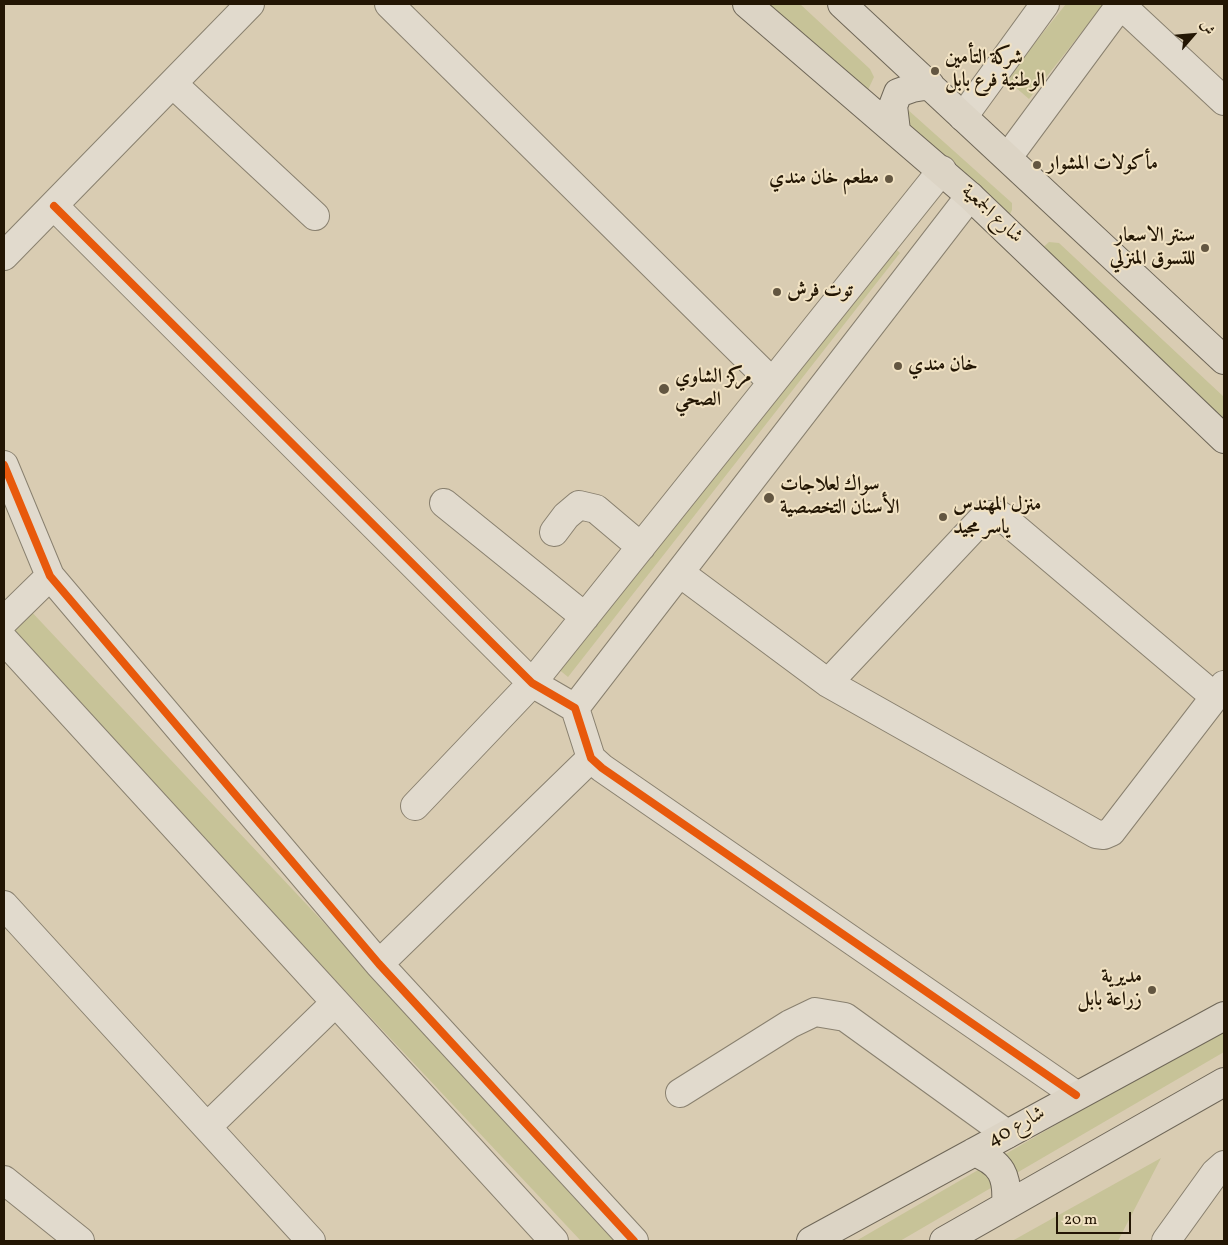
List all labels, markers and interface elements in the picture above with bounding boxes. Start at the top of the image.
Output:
north arrow [1168,10,1218,60]
text: ش [1195,17,1218,38]
place label: شركة التأمين الوطنية فرع بابل [945,47,1045,94]
marker: شركة التأمين الوطنية فرع بابل [929,65,941,77]
place label: مأكولات المشوار [1047,153,1158,177]
marker: مأكولات المشوار [1031,159,1043,171]
place label: مطعم خان مندي [769,167,879,191]
marker: مطعم خان مندي [883,173,895,185]
street label: شارع الجمعية [955,180,1027,250]
place label: سنتر الاسعار للتسوق المنزلي [1110,225,1195,272]
marker: سنتر الاسعار للتسوق المنزلي [1199,242,1211,254]
place label: توت فرش [787,280,853,304]
marker: توت فرش [771,286,783,298]
place label: خان مندي [908,354,977,378]
marker: خان مندي [892,360,904,372]
place label: مركز الشاوي الصحي [675,366,751,413]
marker: مركز الشاوي الصحي [657,382,671,396]
place label: سواك لعلاجات الأسنان التخصصية [780,474,900,521]
marker: سواك لعلاجات الأسنان التخصصية [762,491,776,505]
place label: منزل المهندس ياسر مجيد [953,494,1041,541]
marker: منزل المهندس ياسر مجيد [937,511,949,523]
place label: مديرية زراعة بابل [1077,966,1142,1013]
marker: مديرية زراعة بابل [1146,984,1158,996]
street label: شارع 40 [984,1102,1050,1154]
scale bar [1058,1202,1133,1234]
text: 20 m [1064,1210,1097,1231]

